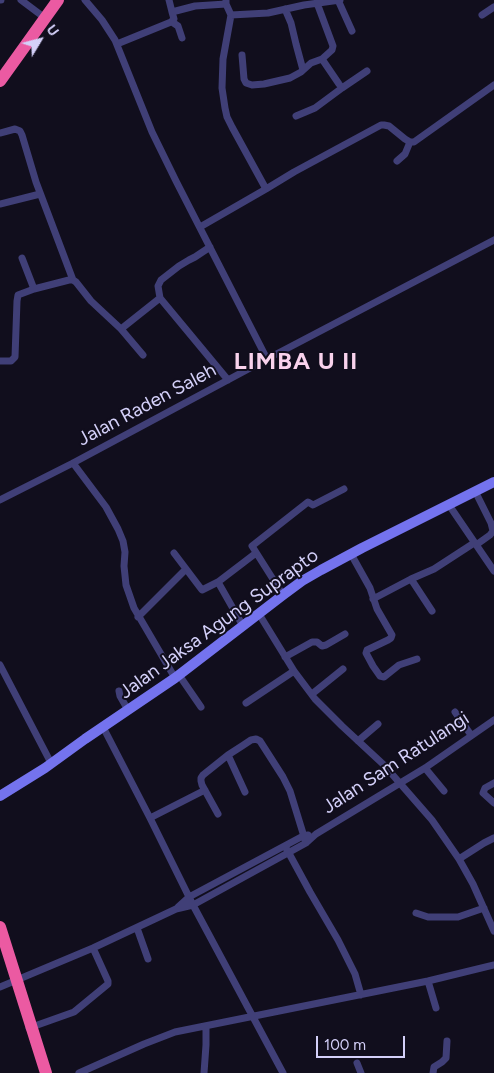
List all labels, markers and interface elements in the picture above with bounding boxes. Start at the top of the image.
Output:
north arrow [15,15,65,65]
text: U [43,22,62,40]
district label: LIMBA U II [233,348,359,376]
street label: Jalan Raden Saleh [74,359,220,451]
street label: Jalan Jaksa Agung Suprapto [115,544,323,704]
street label: Jalan Sam Ratulangi [318,707,474,819]
scale bar [319,1026,408,1058]
text: 100 m [324,1036,366,1054]

